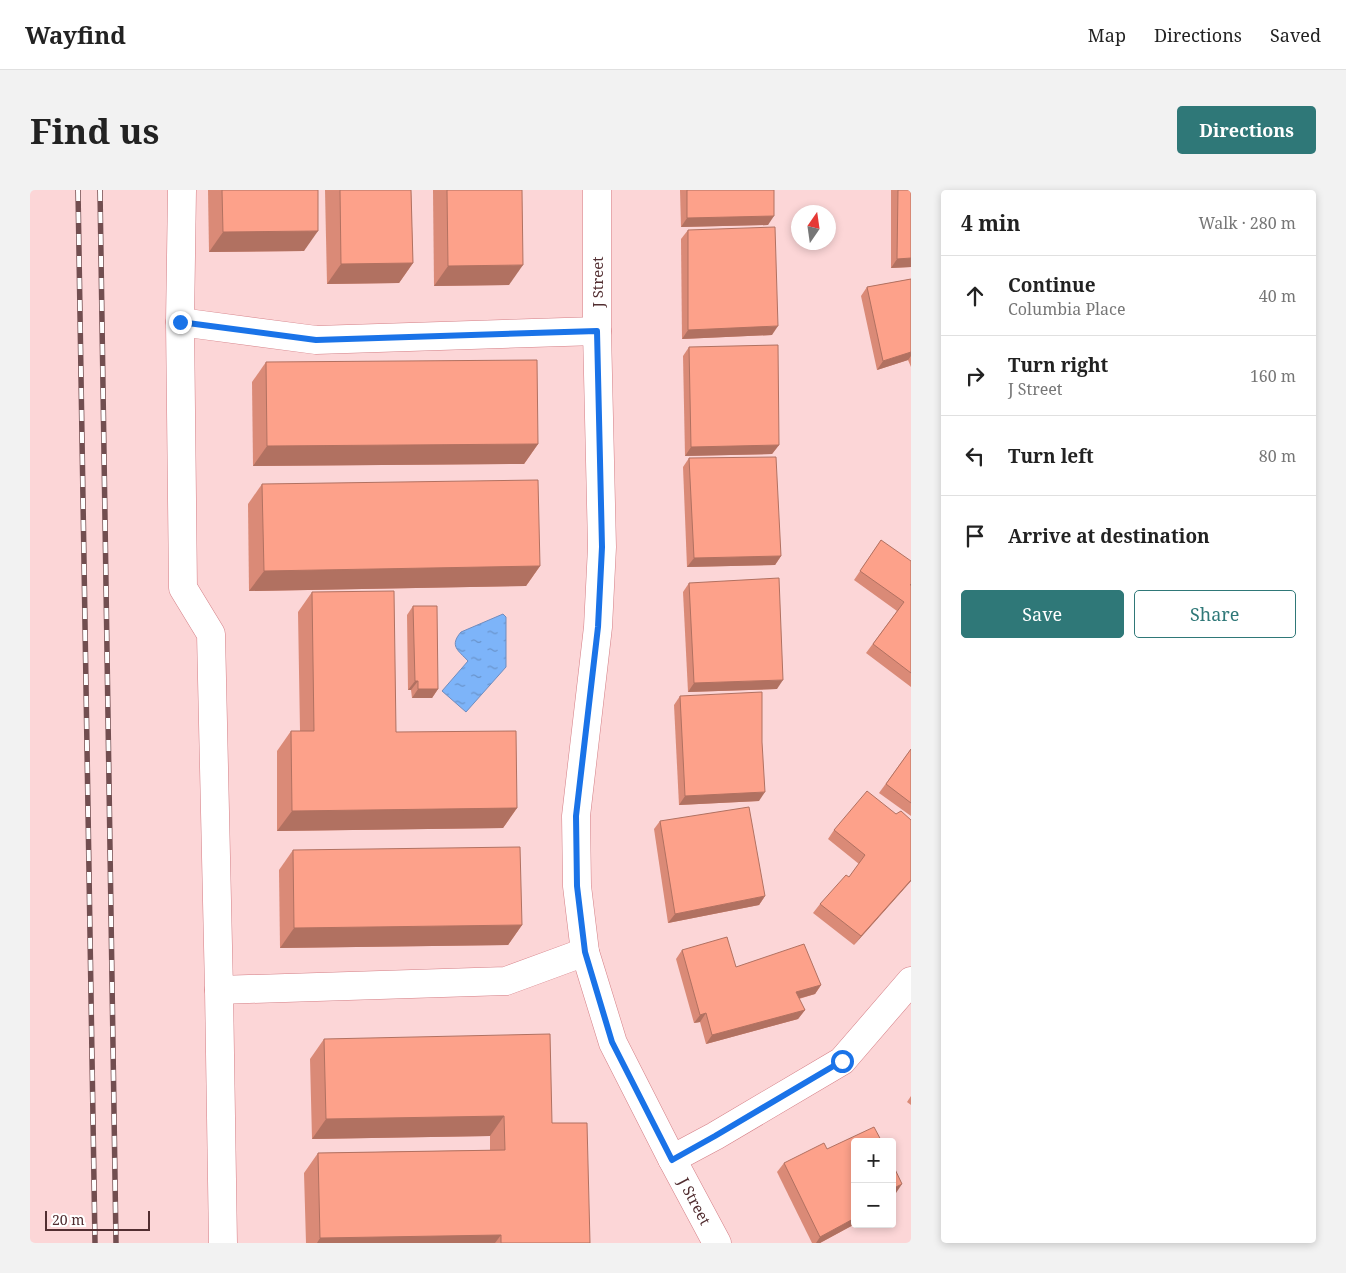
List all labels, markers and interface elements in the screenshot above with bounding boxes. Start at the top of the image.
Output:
text: Wayfind [25,18,126,51]
text: Map [1088,23,1126,47]
text: Directions [1154,23,1242,47]
text: Saved [1270,23,1321,47]
button: Directions [1177,106,1316,154]
text: Find us [30,107,159,154]
north arrow [791,205,836,250]
text: 4 min [961,209,1020,237]
text: Walk · 280 m [1199,212,1296,234]
street label: J Street [587,256,607,309]
text: Continue [1008,272,1096,298]
icon: ahead [961,282,989,310]
text: 40 m [1259,285,1296,307]
text: Columbia Place [1008,298,1125,320]
route end [169,311,192,334]
text: Turn right [1008,352,1108,378]
icon: right [961,362,989,390]
text: 160 m [1250,365,1296,387]
text: J Street [1008,378,1063,400]
icon: left [961,442,989,470]
text: Turn left [1008,443,1094,469]
text: 80 m [1259,445,1296,467]
icon: arrive [961,522,989,550]
text: Arrive at destination [1008,523,1210,549]
button: Save [961,590,1124,638]
button: Share [1134,590,1296,638]
route start [831,1050,854,1073]
map controls [851,1138,896,1228]
button: + [851,1138,896,1183]
street label: J Street [674,1173,716,1228]
button: − [851,1183,896,1228]
scale bar [45,1208,150,1231]
text: 20 m [52,1210,85,1229]

